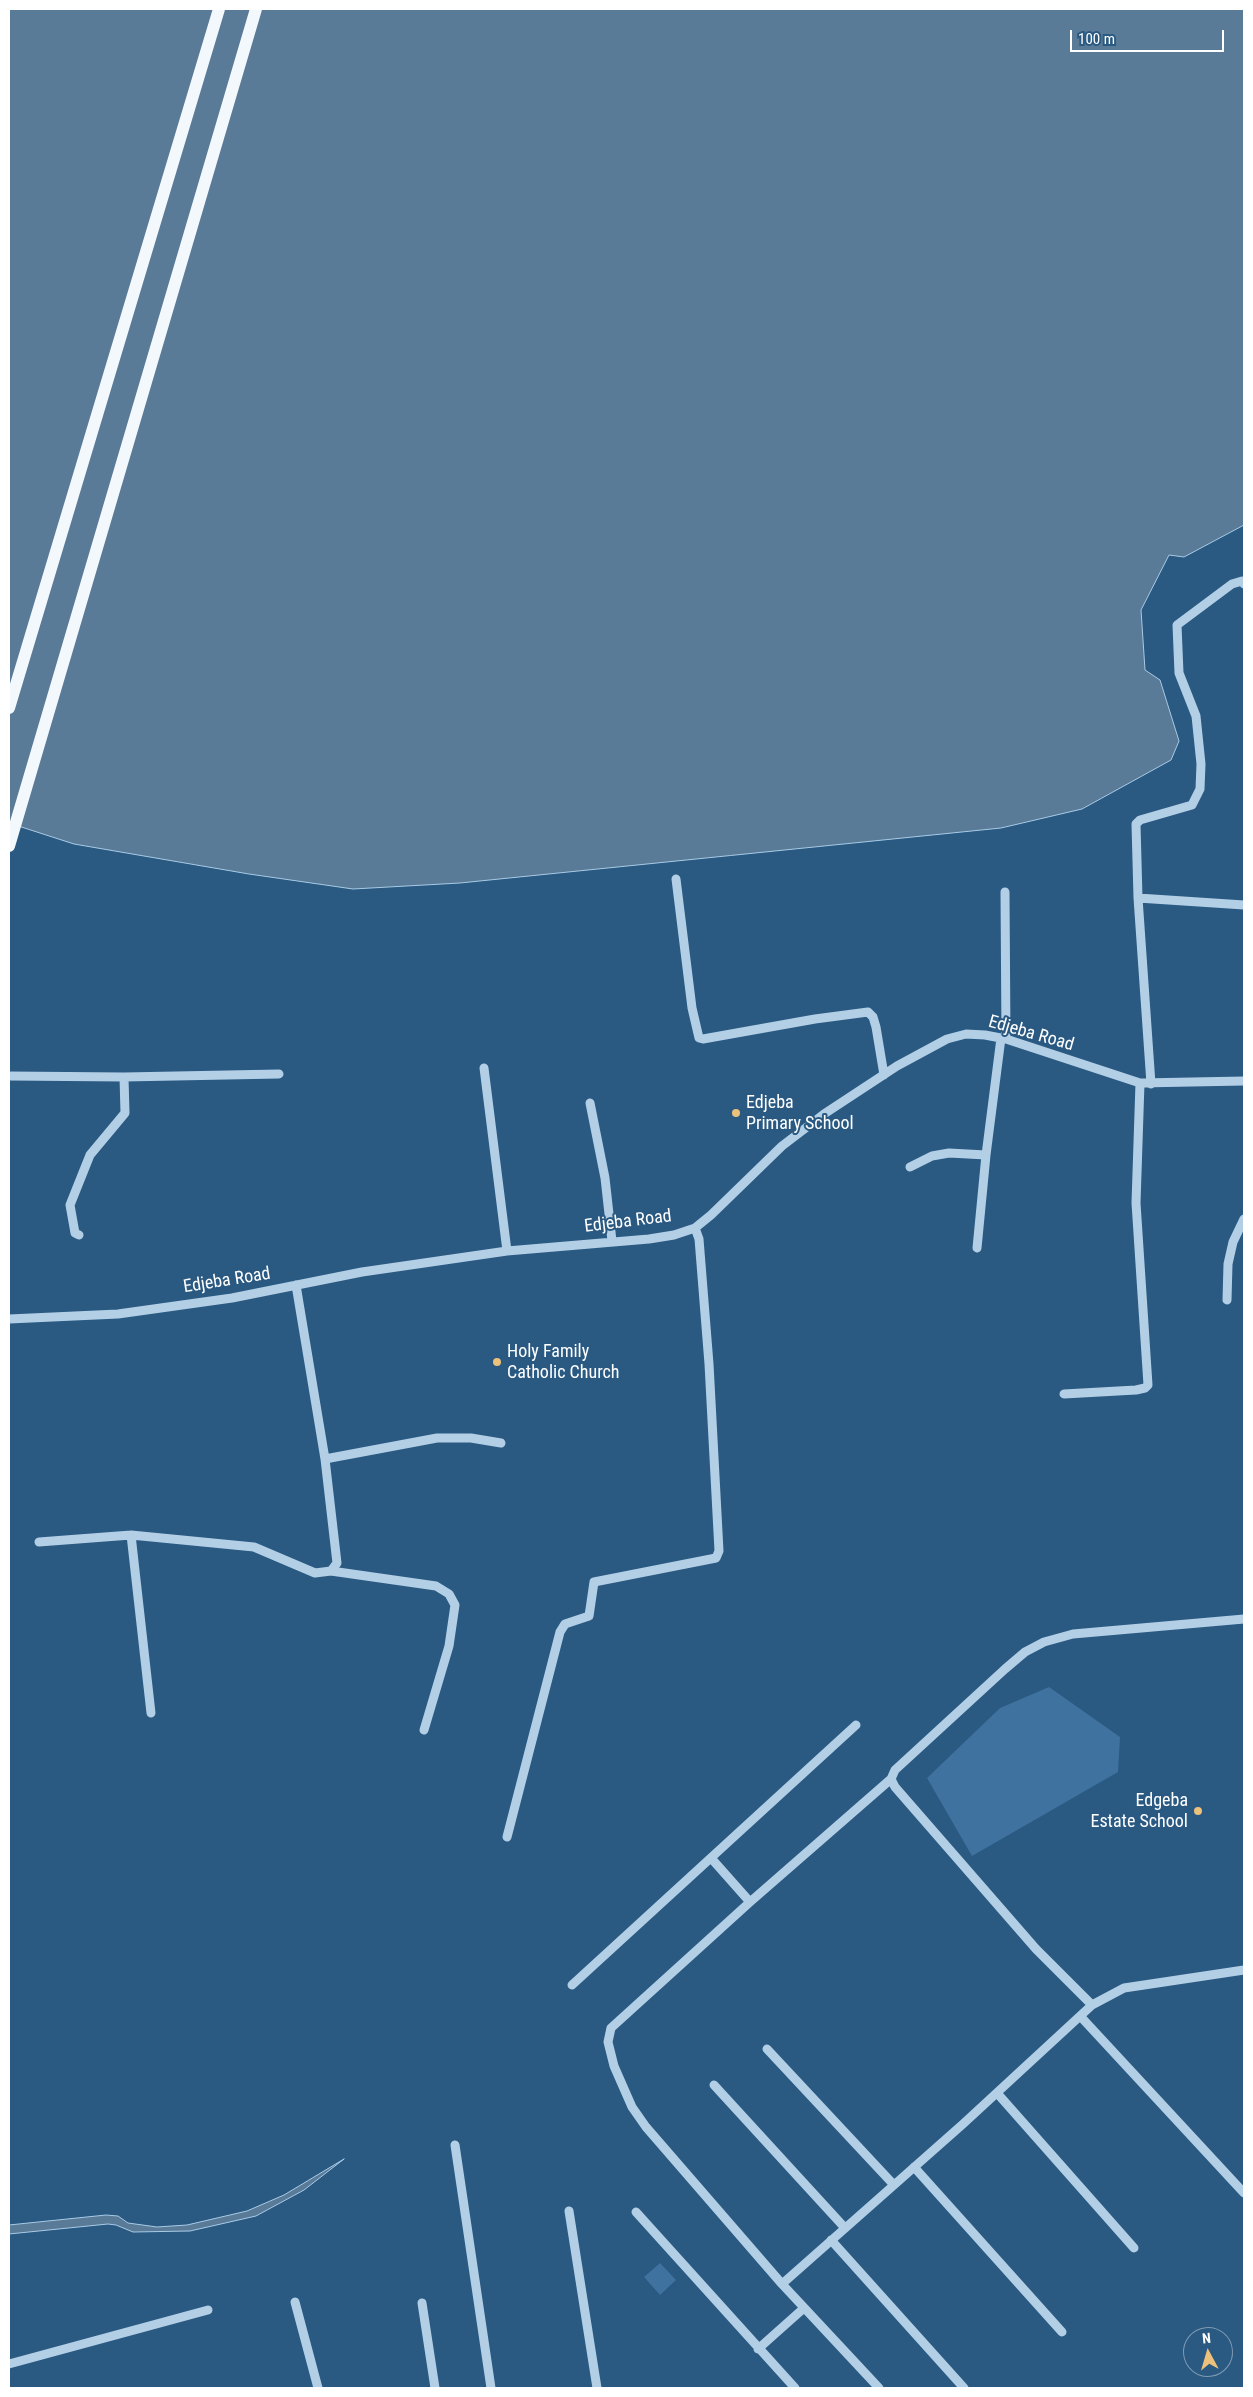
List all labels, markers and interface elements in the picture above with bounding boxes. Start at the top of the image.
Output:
scale bar [1073,20,1227,52]
text: 100 m [1078,30,1115,48]
street label: Edjeba Road [986,1011,1076,1057]
place label: Edjeba Primary School [746,1092,854,1134]
marker: Edjeba Primary School [730,1107,742,1119]
street label: Edjeba Road [583,1206,673,1238]
street label: Edjeba Road [182,1263,272,1299]
place label: Holy Family Catholic Church [507,1341,620,1384]
marker: Holy Family Catholic Church [491,1356,503,1368]
place label: Edgeba Estate School [1090,1790,1188,1832]
marker: Edgeba Estate School [1192,1805,1204,1817]
north arrow [1183,2327,1233,2377]
text: N [1201,2330,1212,2346]

